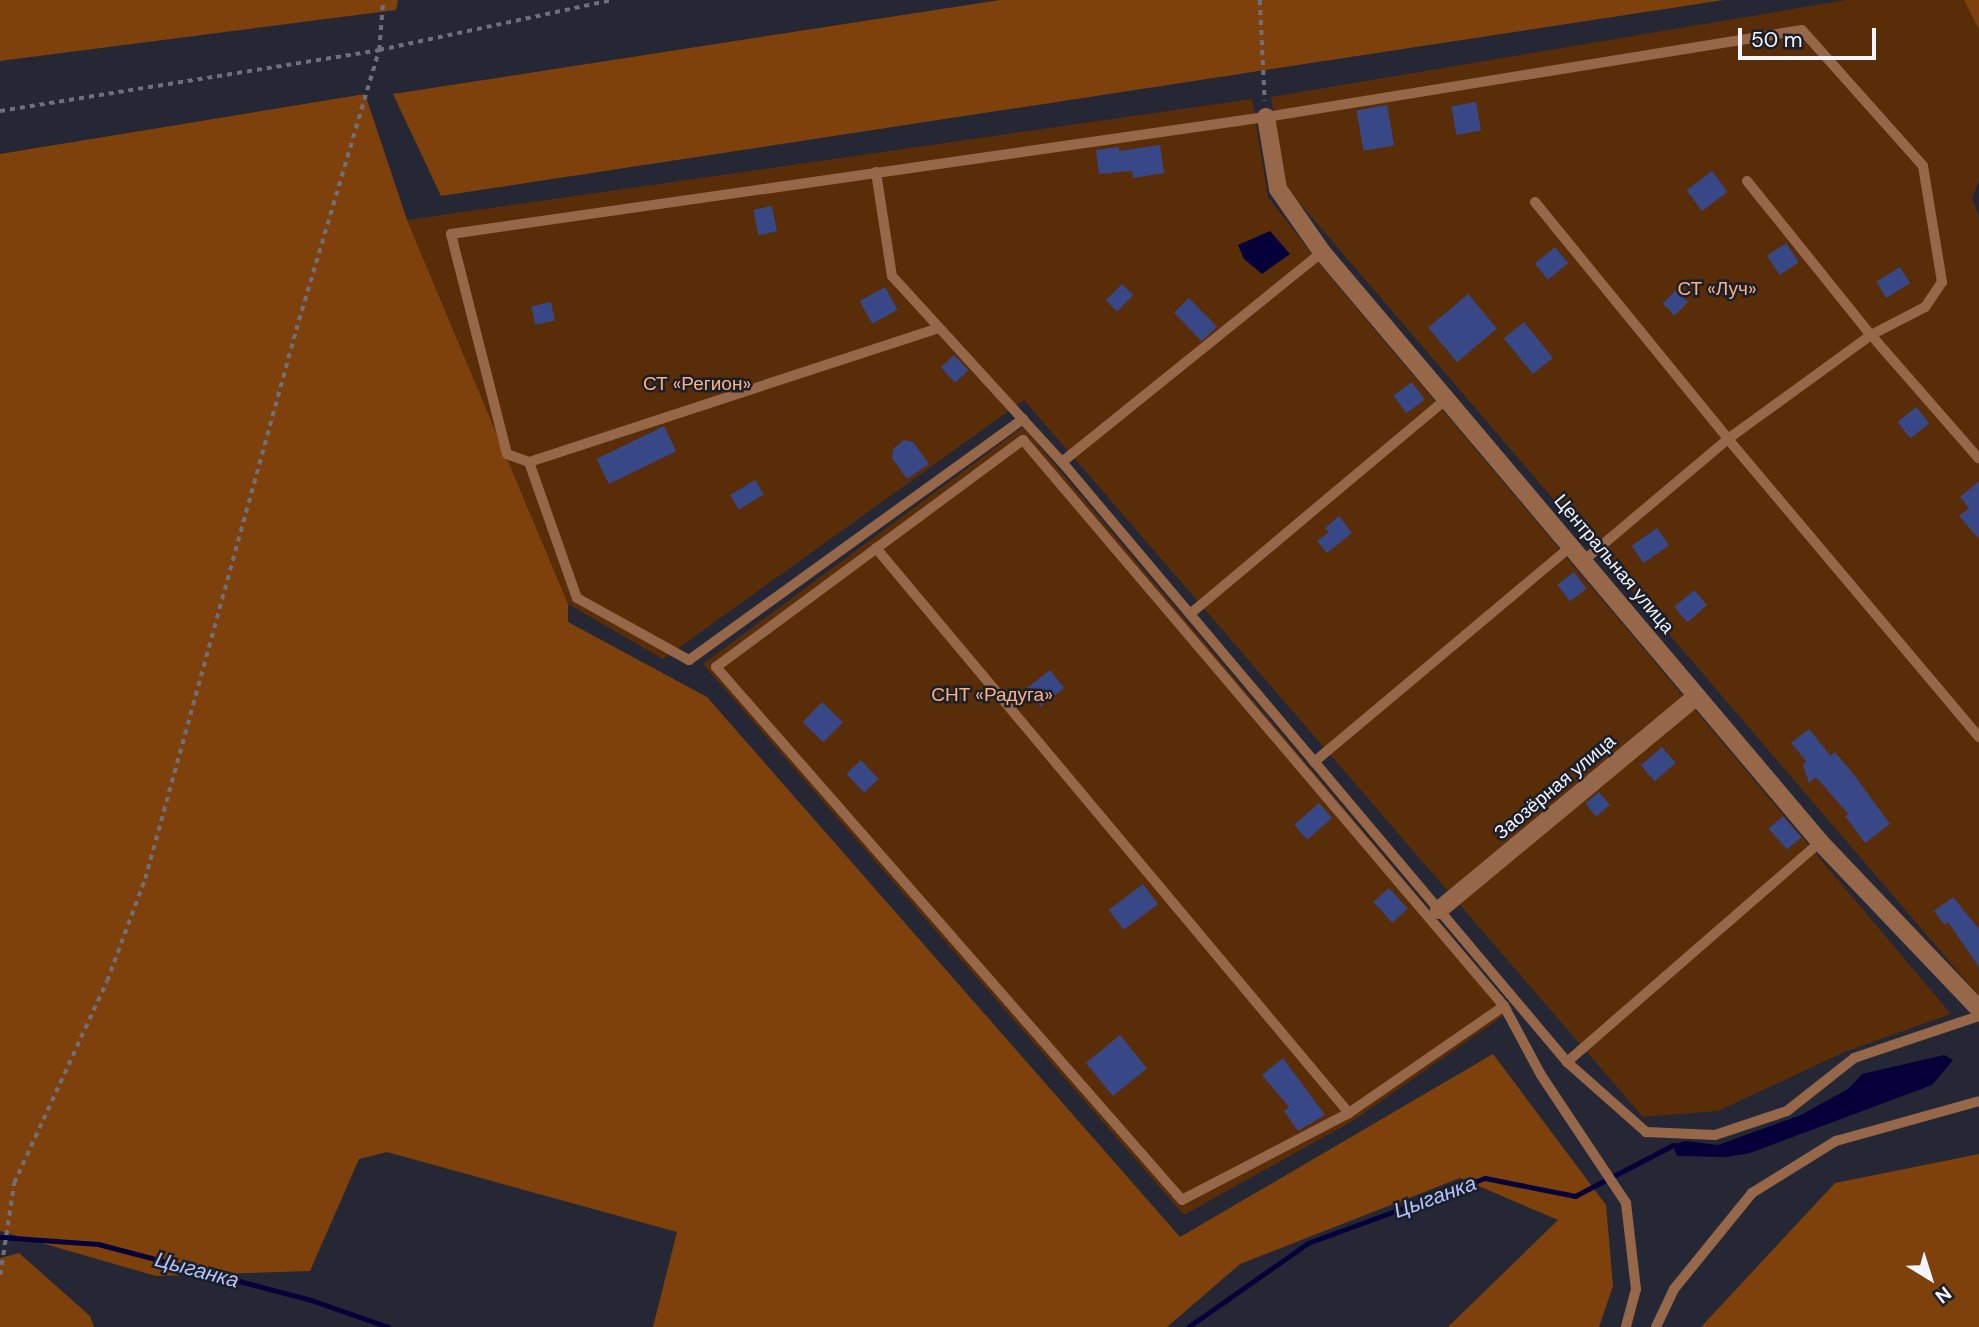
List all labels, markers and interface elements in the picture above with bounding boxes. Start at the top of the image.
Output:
scale bar [1741,14,1879,58]
text: 50 m [1751,26,1802,54]
park label: СТ «Луч» [1677,278,1757,300]
park label: СТ «Регион» [643,373,751,395]
street label: Центральная улица [1549,490,1679,638]
park label: СНТ «Радуга» [931,684,1053,706]
street label: Заозёрная улица [1490,730,1620,844]
water label: Цыганка [1390,1171,1480,1223]
north arrow [1895,1243,1965,1313]
water label: Цыганка [152,1247,242,1293]
text: N [1930,1281,1956,1309]

